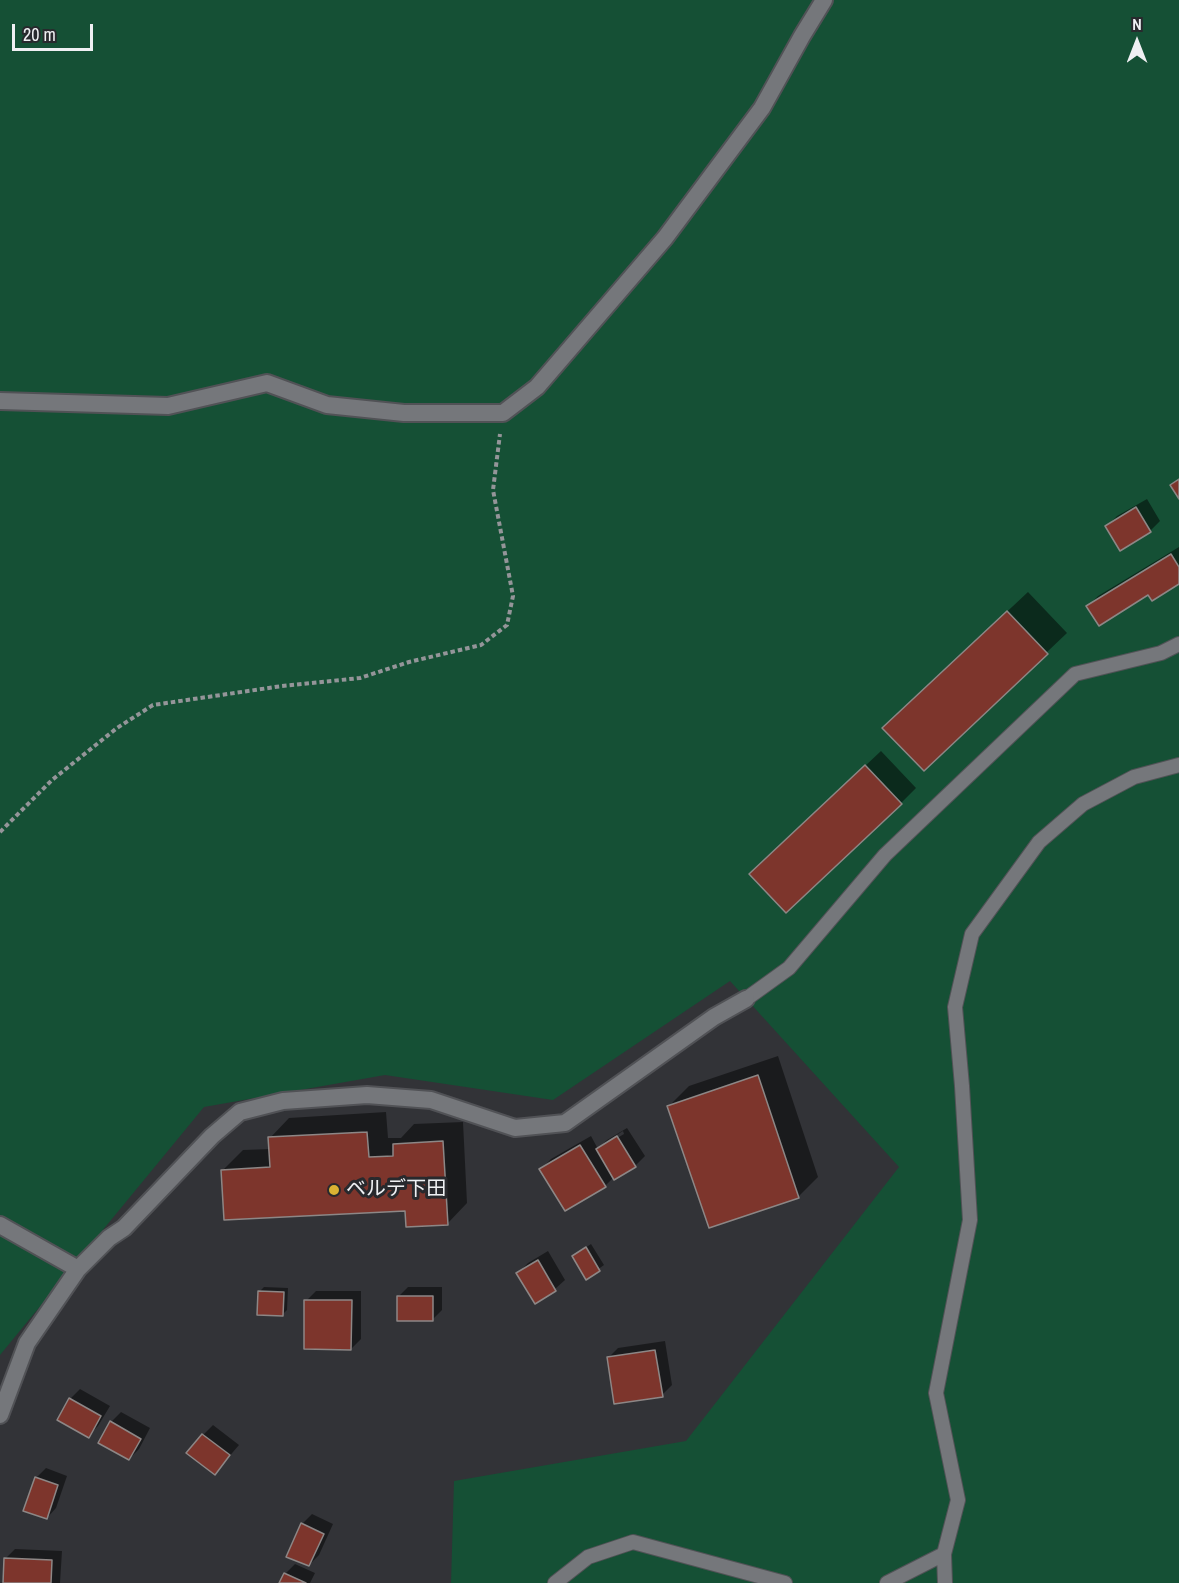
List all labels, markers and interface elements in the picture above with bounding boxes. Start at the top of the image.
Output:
scale bar [15,12,96,50]
north arrow [1107,12,1167,72]
text: N [1132,13,1142,35]
text: 20 m [23,22,56,47]
place label: ベルデ下田 [346,1178,446,1202]
marker: ベルデ下田 [327,1183,341,1197]

